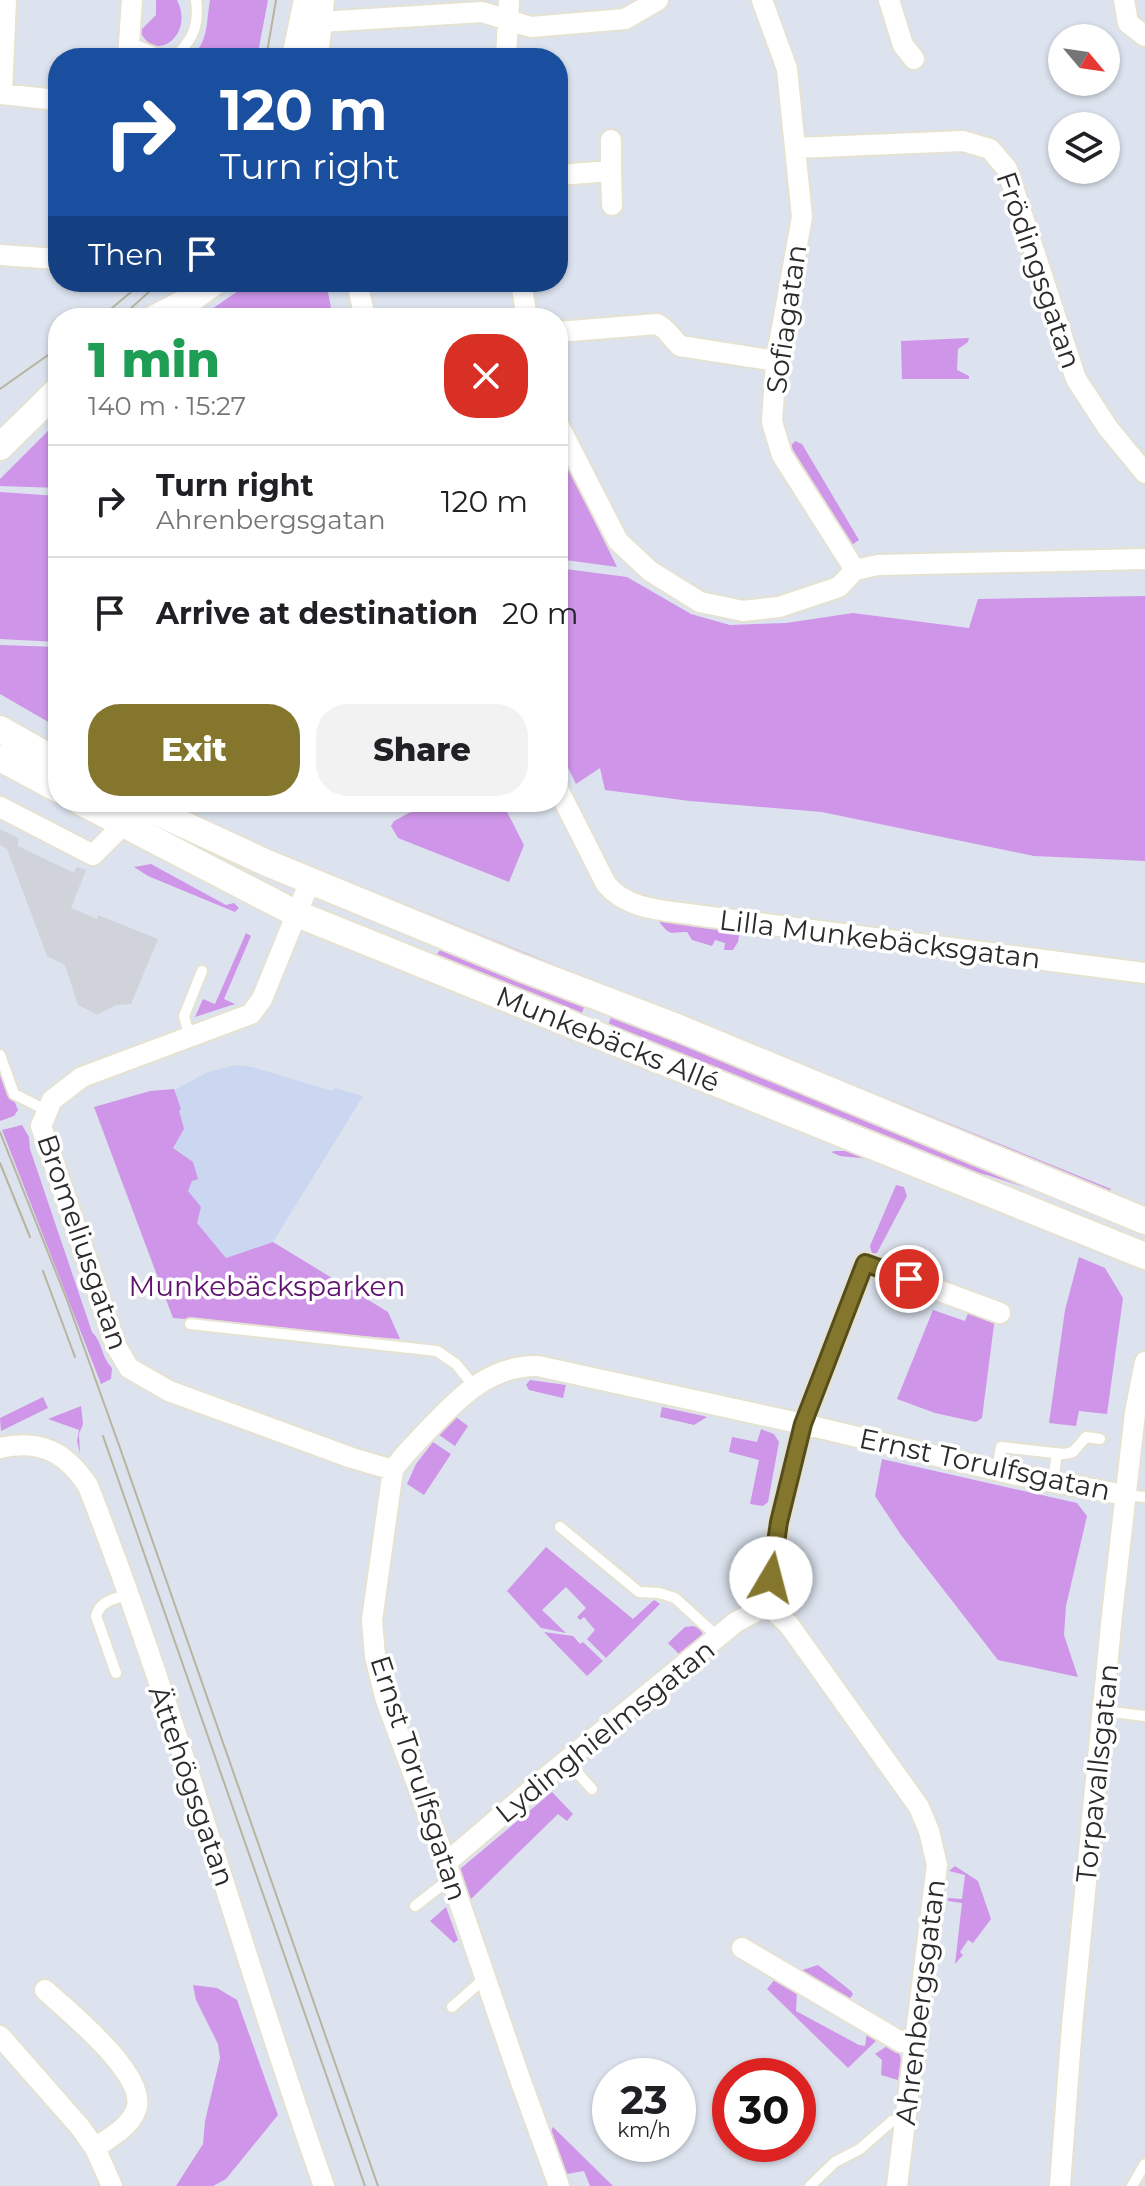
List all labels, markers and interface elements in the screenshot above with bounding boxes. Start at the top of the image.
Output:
north arrow [1048,24,1120,96]
map controls [1048,24,1120,184]
text: 120 m [220,76,388,144]
icon: right [88,80,192,184]
button: layers [1048,112,1120,184]
text: Turn right [220,144,400,188]
street label: Frödingsgatan [989,167,1089,373]
icon: arrive [180,232,224,276]
text: Then [88,236,164,273]
street label: Sofiagatan [759,242,813,396]
text: 1 min [88,331,220,389]
button: close [444,334,528,418]
text: 140 m · 15:27 [88,390,246,422]
text: Turn right [156,467,313,504]
icon: right [88,479,132,523]
text: 120 m [441,483,528,520]
text: Ahrenbergsgatan [156,504,386,536]
icon: arrive [88,591,132,635]
text: Arrive at destination [156,595,478,632]
text: 20 m [502,595,579,632]
button: Exit [88,704,300,796]
button: Share [316,704,528,796]
street label: Lilla Munkebäcksgatan [717,902,1043,976]
street label: Munkebäcks Allé [491,979,725,1099]
street label: Bromeliusgatan [30,1130,136,1354]
pin [875,1245,943,1313]
icon: arrive [887,1257,931,1301]
park label: Munkebäcksparken [129,1269,405,1303]
street label: Ernst Torulfsgatan [856,1421,1114,1507]
position arrow [729,1536,813,1620]
street label: Lydinghielmsgatan [489,1632,721,1830]
street label: Ernst Torulfsgatan [363,1651,475,1905]
street label: Torpavallsgatan [1069,1662,1125,1884]
street label: Ättehögsgatan [142,1681,242,1891]
street label: Ahrenbergsgatan [888,1877,952,2127]
speed limit sign: 30 [712,2058,816,2162]
text: 23 [620,2075,668,2124]
text: km/h [617,2118,671,2142]

